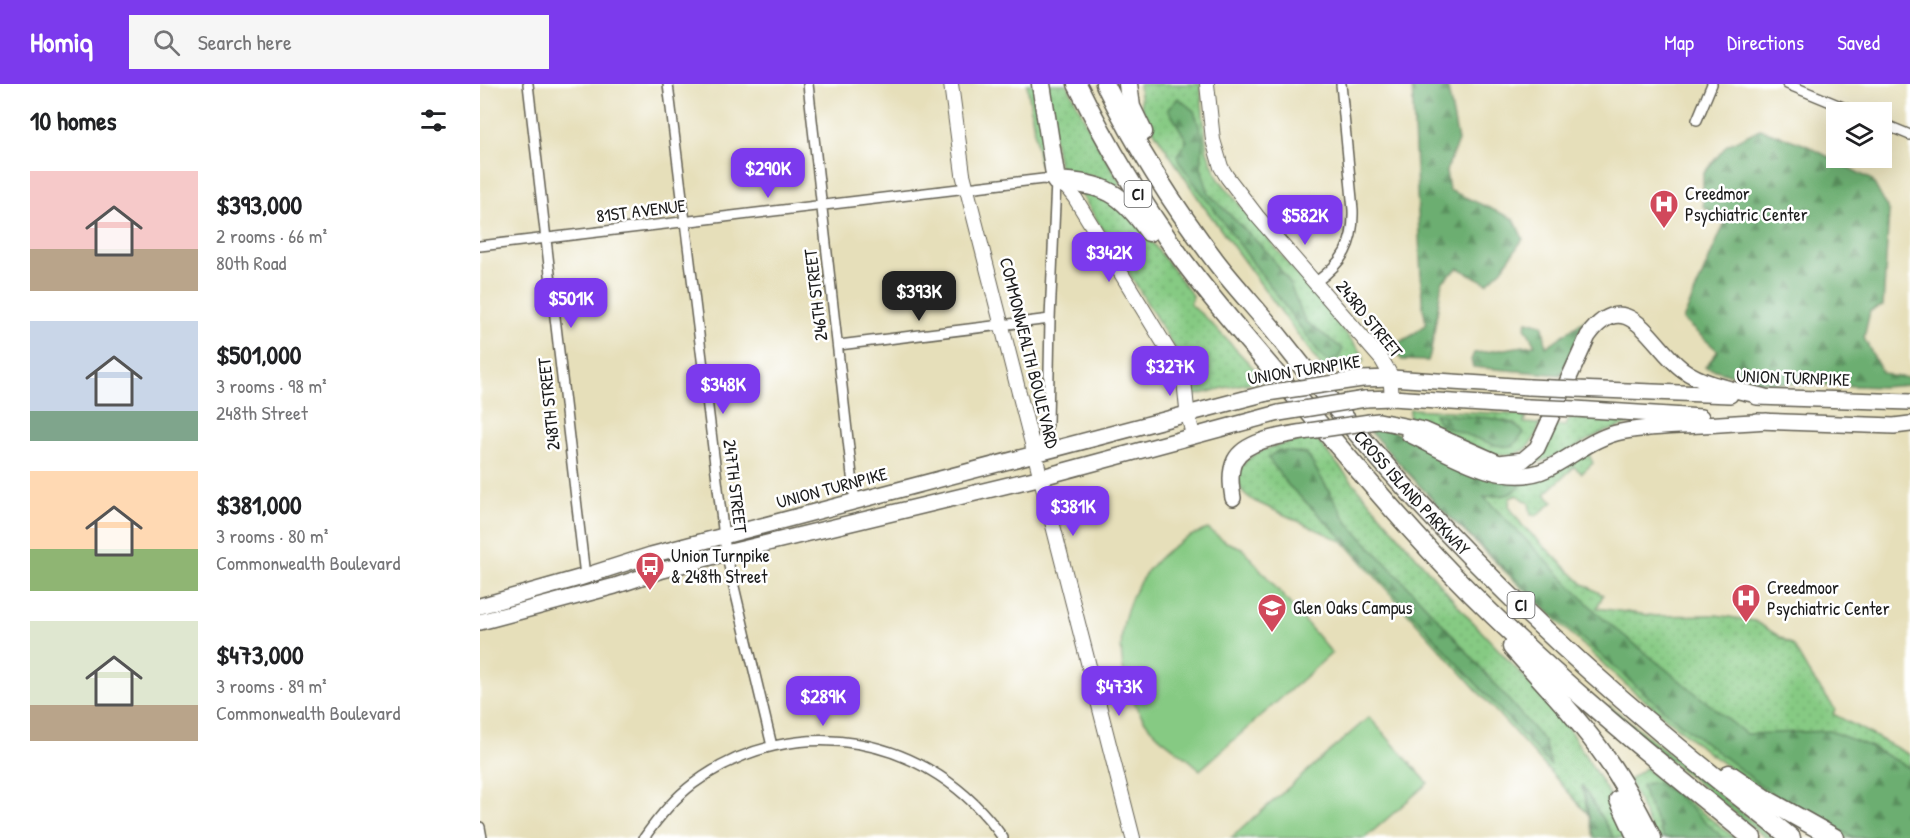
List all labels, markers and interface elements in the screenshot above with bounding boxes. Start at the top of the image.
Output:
search box [129,15,549,69]
text: Homiq [30,23,93,61]
icon: search [150,26,183,59]
text: Search here [198,27,292,57]
text: Map [1664,28,1694,57]
text: Directions [1727,28,1804,57]
text: Saved [1837,28,1880,57]
map controls [1826,102,1892,168]
button: layers [1826,102,1892,168]
text: 10 homes [30,103,117,138]
icon: filters [417,104,450,137]
pin: $290K [726,148,810,199]
text: $290K [745,154,791,181]
road number: CI [1124,181,1152,207]
place label: Creedmor Psychiatric Center [1685,181,1808,227]
text: $393,000 [216,187,302,222]
hospital icon: Creedmor Psychiatric Center [1648,188,1680,230]
street label: 81ST AVENUE [595,193,687,228]
icon: home [78,195,150,267]
pin: $582K [1263,195,1347,246]
text: $582K [1281,201,1329,228]
text: 2 rooms · 66 m² [216,222,327,249]
pin: $342K [1067,232,1151,283]
text: $342K [1086,238,1132,265]
street label: 246TH STREET [797,247,834,343]
text: 80th Road [216,249,286,276]
street label: COMMONWEALTH BOULEVARD [994,255,1065,451]
pin: $393K [877,271,961,322]
street label: 243RD STREET [1330,275,1409,363]
text: $393K [896,277,942,304]
pin: $501K [529,278,613,329]
text: $501K [548,284,594,311]
text: $501,000 [216,337,301,372]
icon: home [78,345,150,417]
pin: $327K [1128,346,1212,397]
street label: UNION TURNPIKE [1246,348,1362,391]
text: $327K [1146,352,1194,379]
street label: 248TH STREET [531,356,566,452]
street label: UNION TURNPIKE [1736,363,1850,392]
pin: $348K [681,364,765,415]
text: $348K [700,370,746,397]
text: 3 rooms · 98 m² [216,372,327,399]
text: 248th Street [216,399,308,426]
street label: CROSS ISLAND PARKWAY [1348,425,1476,561]
street label: 247TH STREET [717,438,754,535]
street label: UNION TURNPIKE [774,461,890,514]
pin: $381K [1031,486,1115,537]
text: $381,000 [216,487,302,522]
text: $381K [1050,492,1096,519]
icon: home [78,495,150,567]
text: 3 rooms · 80 m² [216,522,328,549]
place label: Union Turnpike & 248th Street [671,543,770,589]
text: Commonwealth Boulevard [216,549,400,576]
bus stop icon: Union Turnpike & 248th Street [634,550,666,592]
place label: Creedmoor Psychiatric Center [1767,575,1890,621]
hospital icon: Creedmoor Psychiatric Center [1730,582,1762,624]
school or university icon: Glen Oaks Campus [1256,592,1288,634]
road number: CI [1508,592,1534,618]
place label: Glen Oaks Campus [1293,595,1413,620]
text: $473,000 [216,637,304,672]
icon: home [78,645,150,717]
pin: $473K [1077,666,1161,717]
text: 3 rooms · 89 m² [216,672,327,699]
text: $473K [1096,672,1142,699]
pin: $289K [781,676,865,727]
text: $289K [800,682,846,709]
text: Commonwealth Boulevard [216,699,400,726]

